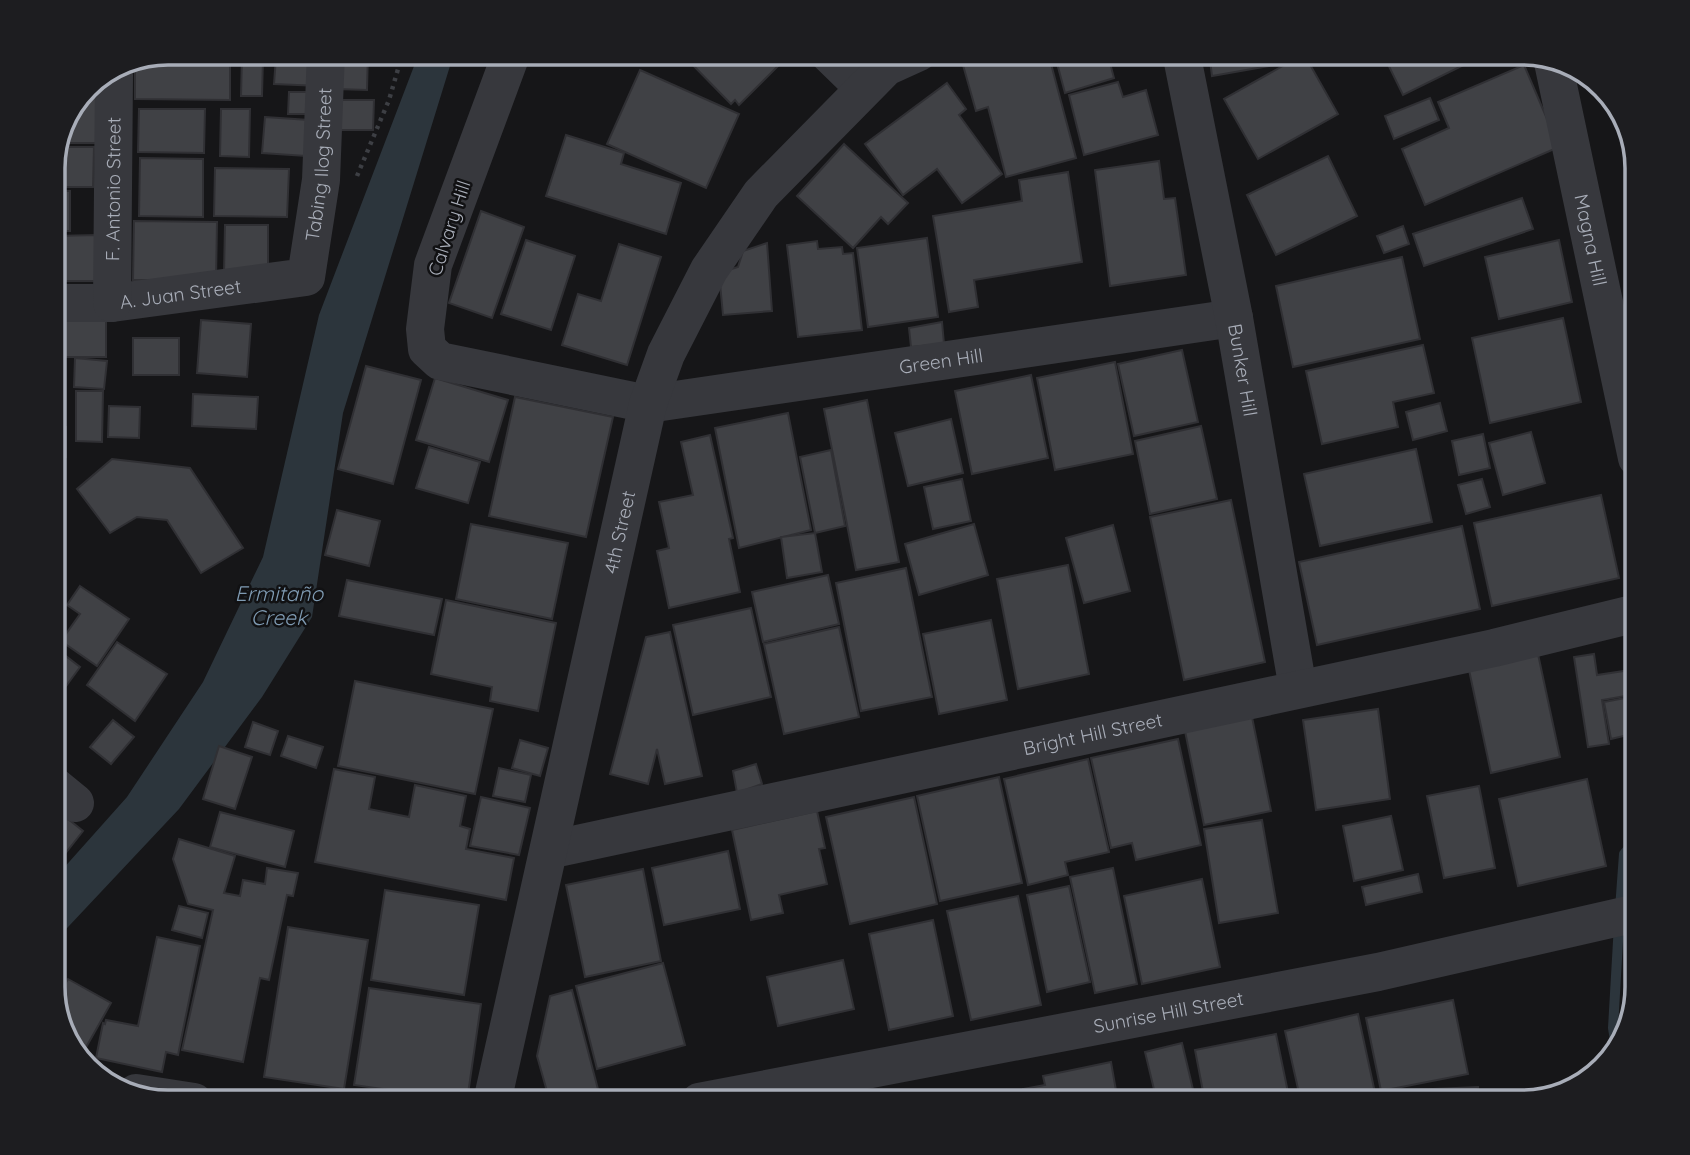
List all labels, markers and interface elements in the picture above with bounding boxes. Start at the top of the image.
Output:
street label: Tabing Ilog Street [300,87,337,243]
street label: F. Antonio Street [100,117,126,261]
street label: Calvary Hill [422,177,476,279]
street label: Magna Hill [1569,192,1612,288]
street label: A. Juan Street [118,274,243,314]
street label: Bunker Hill [1223,322,1263,418]
street label: Green Hill [898,343,984,379]
street label: 4th Street [598,488,640,576]
water label: Ermitaño Creek [235,580,324,630]
street label: Bright Hill Street [1021,707,1165,760]
street label: Sunrise Hill Street [1091,986,1246,1038]

